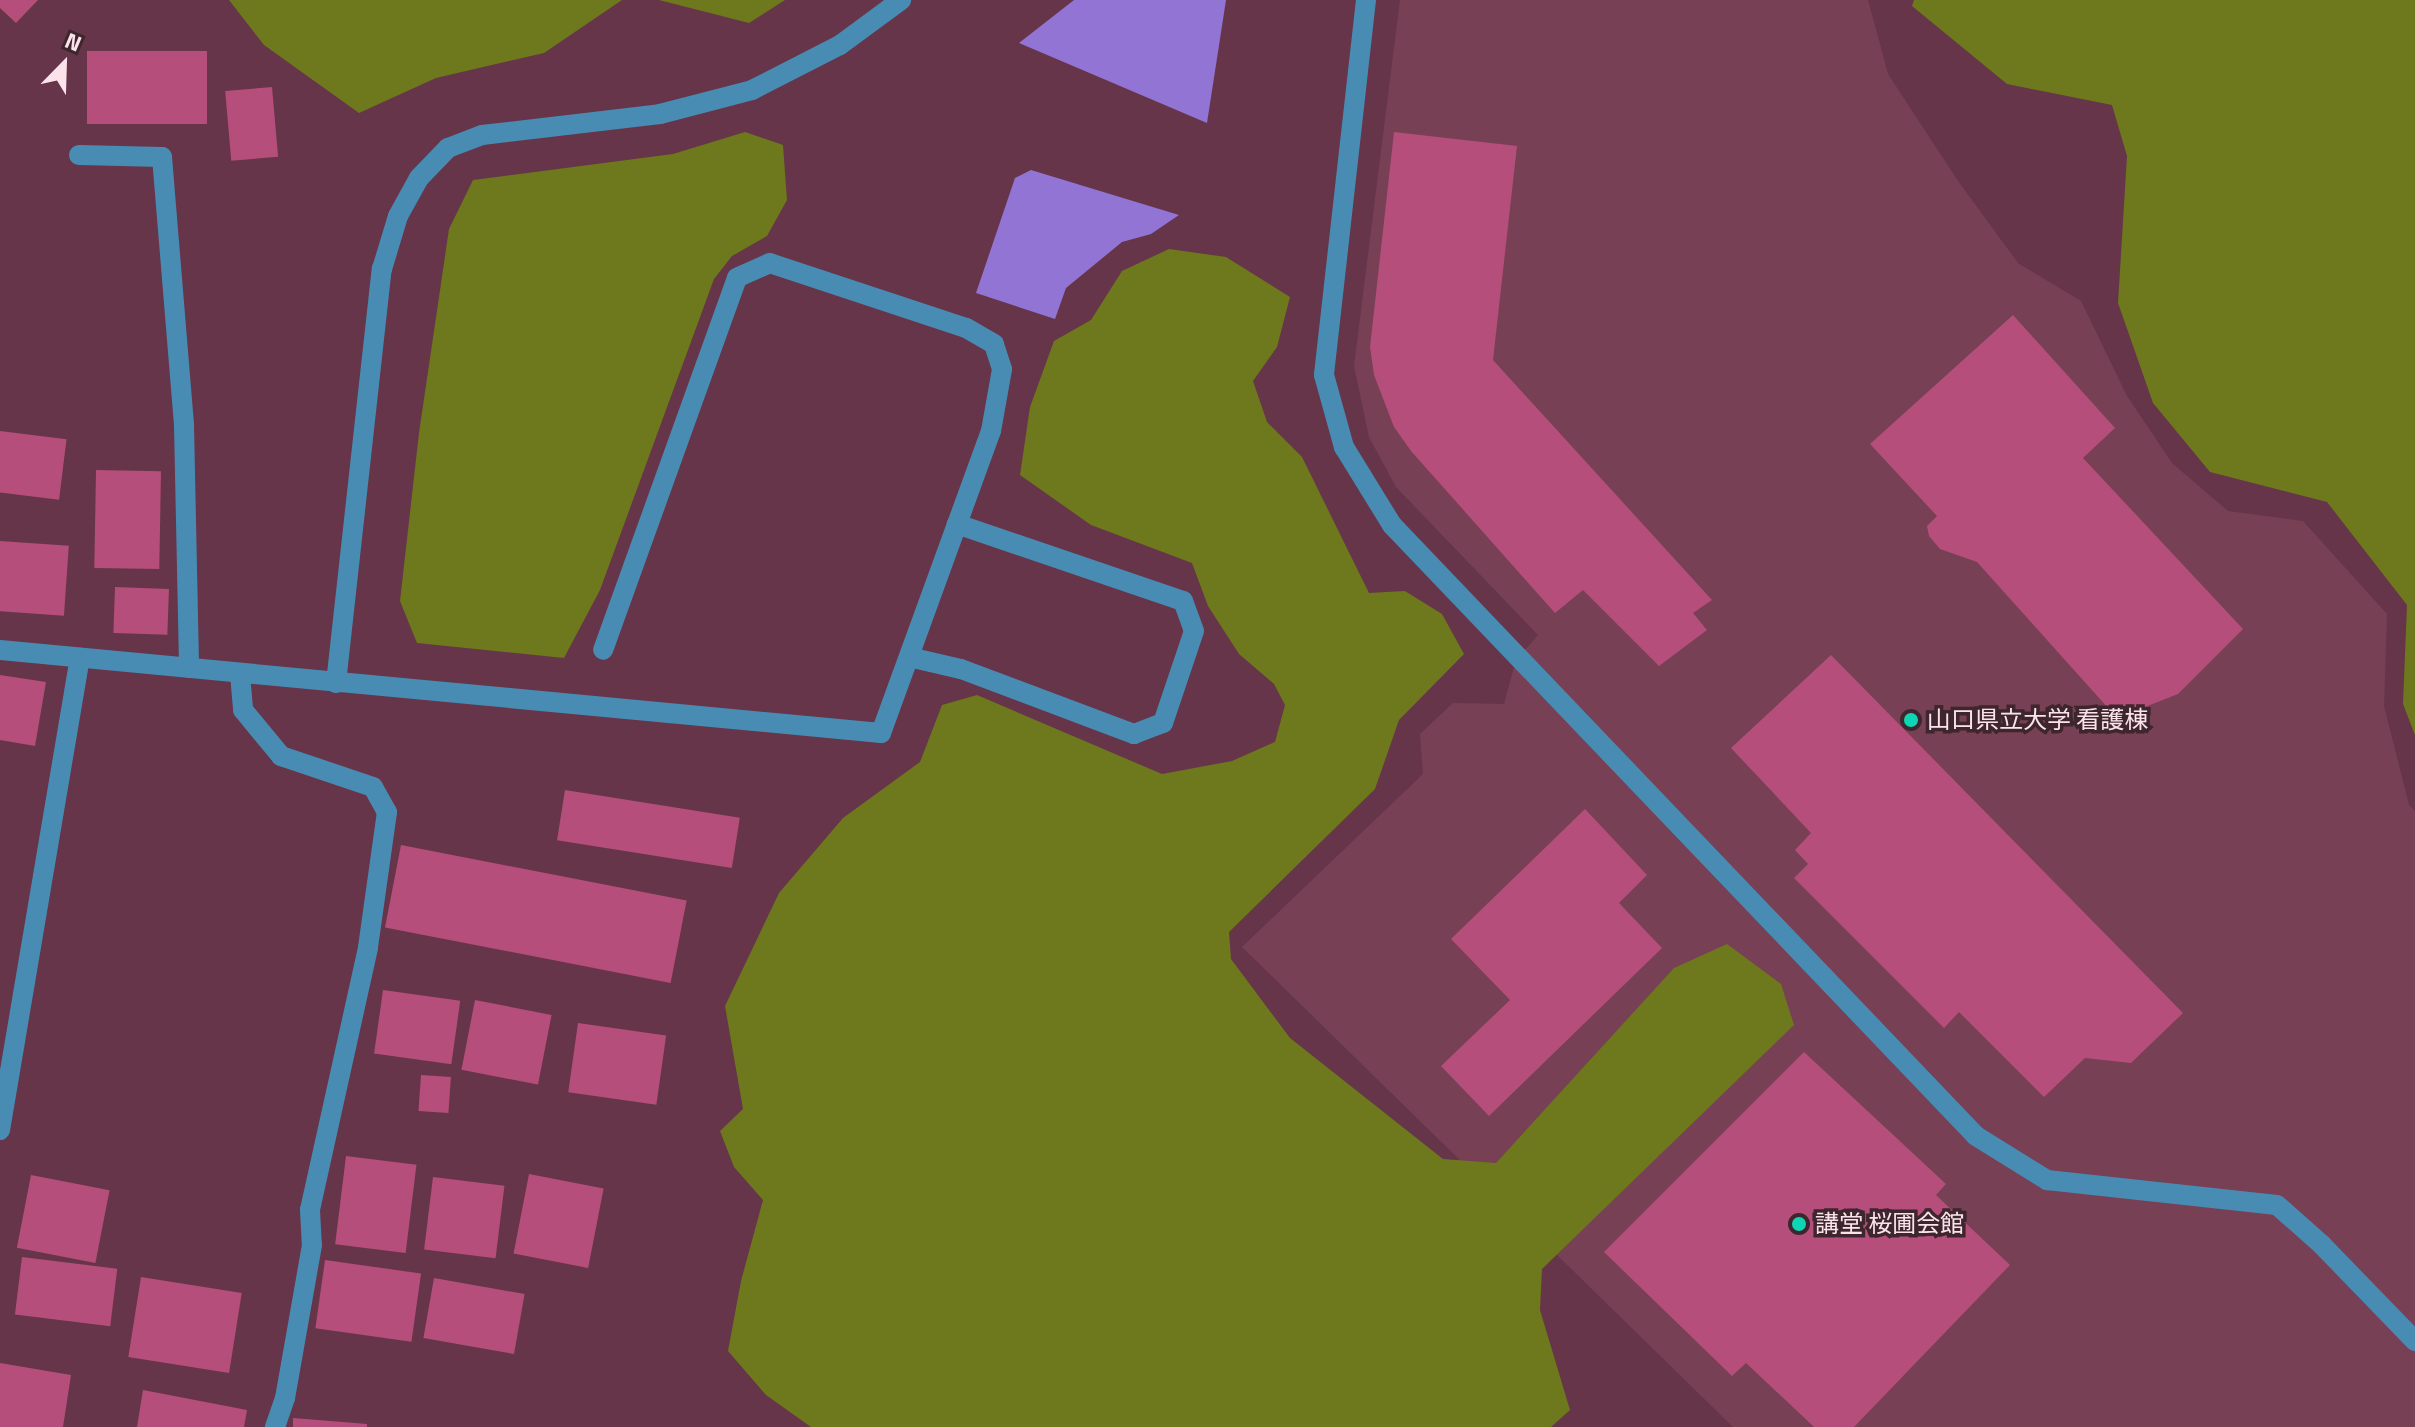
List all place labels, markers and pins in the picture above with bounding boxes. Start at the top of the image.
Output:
place label: 山口県立大学 看護棟 [1927,706,2148,734]
marker: 山口県立大学 看護棟 [1902,711,1920,729]
place label: 講堂 桜圃会館 [1815,1210,1964,1238]
marker: 講堂 桜圃会館 [1790,1215,1808,1233]

